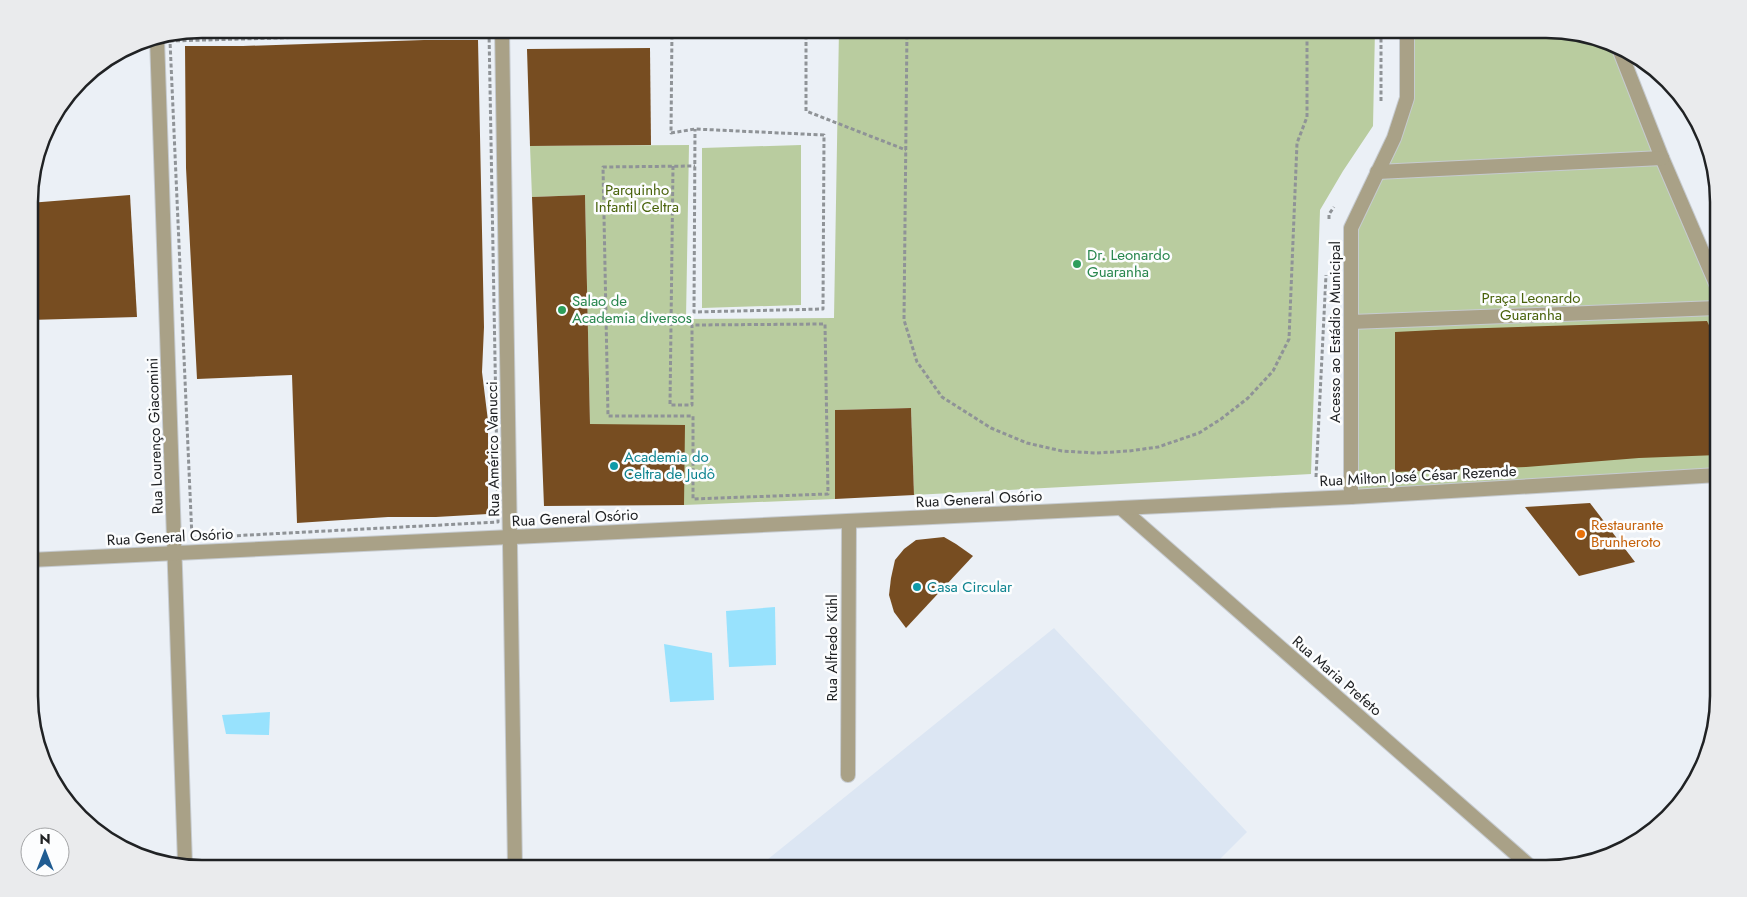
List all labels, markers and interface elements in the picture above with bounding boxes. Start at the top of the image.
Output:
park label: Parquinho Infantil Celtra [595,179,679,218]
street label: Acesso ao Estádio Municipal [1324,241,1346,423]
place label: Dr. Leonardo Guaranha [1087,244,1170,283]
marker: Dr. Leonardo Guaranha [1071,258,1083,270]
park label: Praça Leonardo Guaranha [1482,287,1580,326]
place label: Salao de Academia diversos [572,290,692,329]
marker: Salao de Academia diversos [556,304,568,316]
street label: Rua Lourenço Giacomini [141,357,169,515]
street label: Rua Américo Vanucci [481,381,505,517]
place label: Academia do Celtra de Judô [624,446,715,485]
marker: Academia do Celtra de Judô [608,460,620,472]
street label: Rua Milton José César Rezende [1319,460,1517,492]
street label: Rua General Osório [915,485,1043,513]
street label: Rua General Osório [511,504,639,532]
place label: Restaurante Brunheroto [1591,514,1664,553]
street label: Rua General Osório [106,523,234,551]
marker: Restaurante Brunheroto [1575,528,1587,540]
place label: Casa Circular [927,576,1013,598]
marker: Casa Circular [911,581,923,593]
street label: Rua Alfredo Kühl [821,594,843,702]
street label: Rua Maria Prefeto [1287,631,1387,721]
north arrow [20,827,70,877]
text: N [39,829,51,849]

